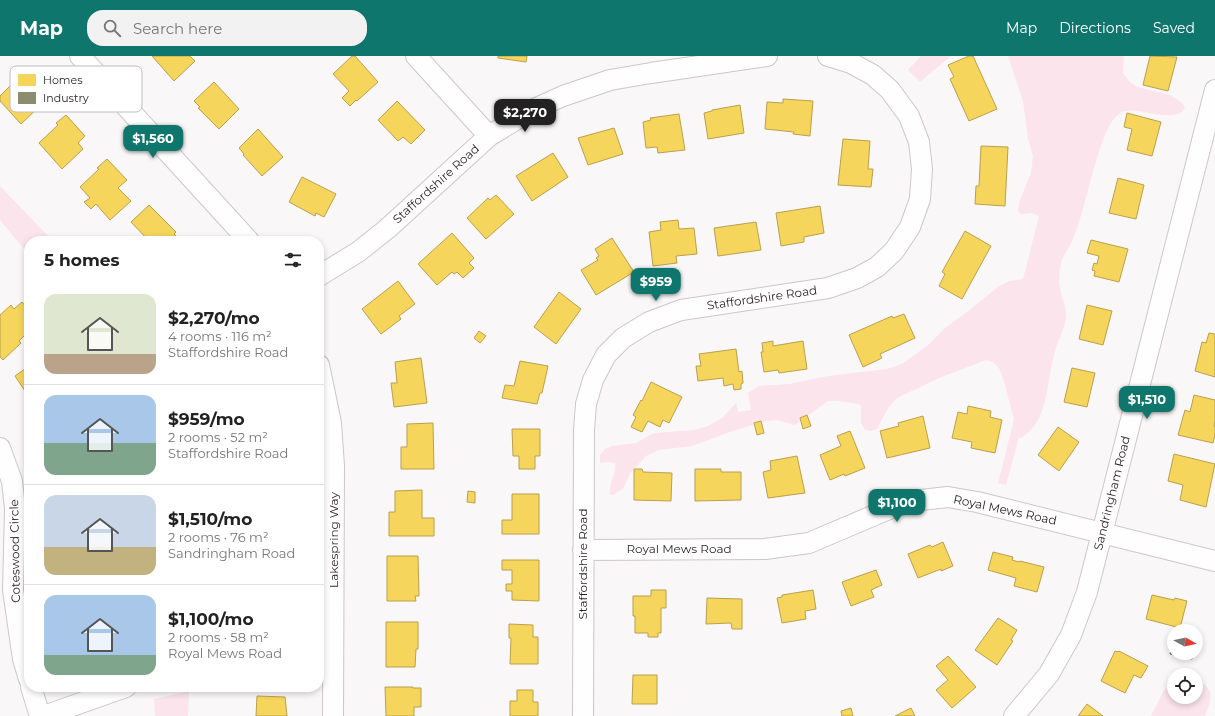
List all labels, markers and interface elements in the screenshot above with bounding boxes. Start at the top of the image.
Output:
search box [87,10,367,46]
text: Map [20,17,63,40]
icon: search [101,17,123,39]
text: Search here [133,19,222,38]
text: Map [1006,19,1037,37]
text: Directions [1059,19,1131,37]
text: Saved [1153,19,1195,37]
legend [10,66,142,112]
text: Homes [43,73,83,87]
text: Industry [43,91,89,105]
pin: $2,270 [492,99,558,133]
text: $2,270 [503,104,547,120]
pin: $1,560 [120,125,186,159]
text: $1,560 [132,130,174,146]
street label: Staffordshire Road [389,141,482,226]
icon: filters [282,249,304,271]
text: 5 homes [44,250,120,270]
pin: $959 [632,268,680,302]
text: $959 [640,273,672,289]
street label: Staffordshire Road [706,282,818,313]
text: $2,270/mo [168,308,260,328]
icon: home [76,310,124,358]
text: 4 rooms · 116 m² [168,328,272,344]
text: Staffordshire Road [168,344,288,360]
pin: $1,510 [1114,386,1180,420]
text: $1,510 [1128,391,1166,407]
text: $959/mo [168,409,245,429]
icon: home [76,411,124,459]
text: 2 rooms · 52 m² [168,429,268,445]
street label: Sandringham Road [1090,434,1133,552]
text: Staffordshire Road [168,445,288,461]
pin: $1,100 [864,489,930,523]
street label: Royal Mews Road [952,491,1058,528]
street label: Lakespring Way [326,492,341,588]
text: $1,100 [877,494,917,510]
street label: Coteswood Circle [6,499,23,603]
street label: Staffordshire Road [575,508,590,620]
text: $1,510/mo [168,509,252,529]
icon: home [76,511,124,559]
text: 2 rooms · 76 m² [168,529,268,545]
street label: Royal Mews Road [626,541,732,556]
text: Sandringham Road [168,545,295,561]
text: $1,100/mo [168,609,254,629]
icon: home [76,611,124,659]
north arrow [1167,624,1203,660]
map controls [1167,624,1203,704]
text: 2 rooms · 58 m² [168,629,269,645]
text: Royal Mews Road [168,645,282,661]
button: locate [1167,668,1203,704]

